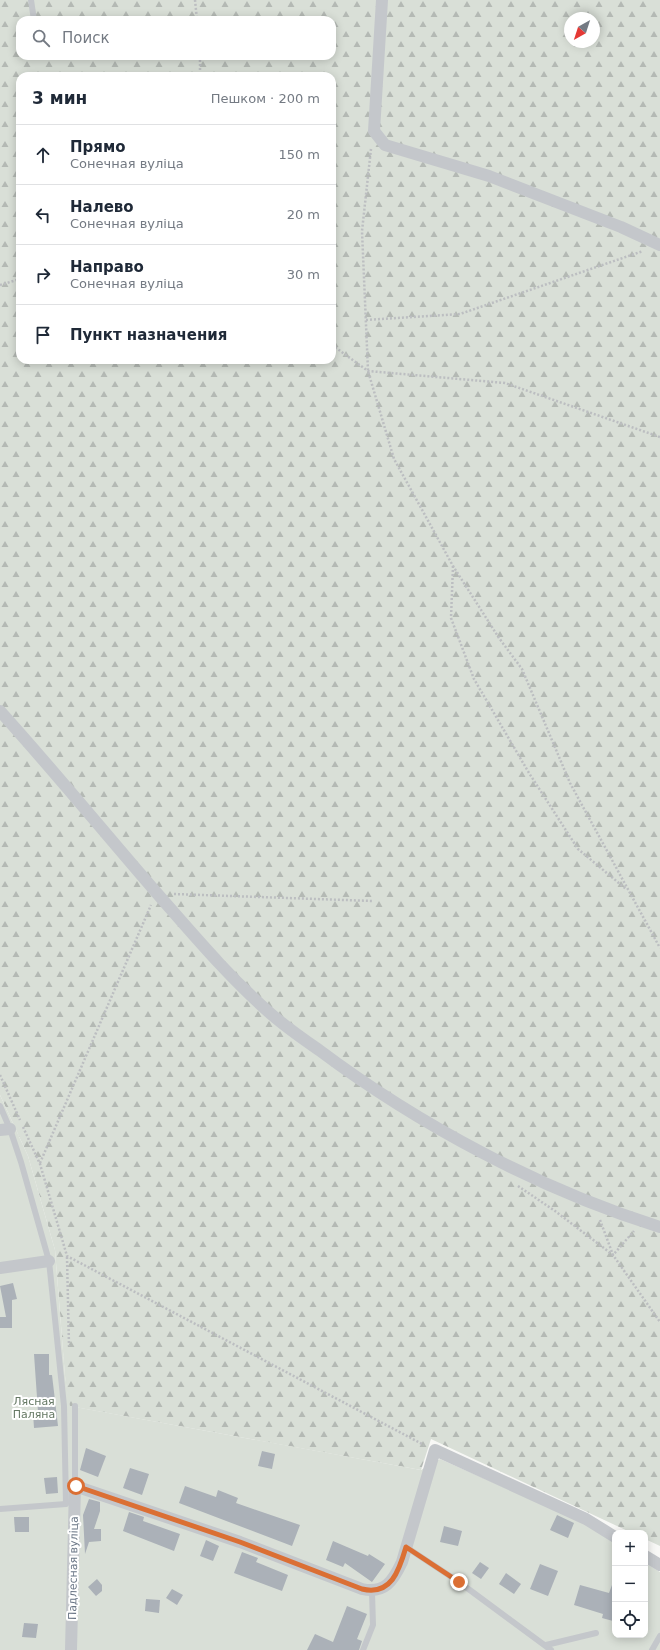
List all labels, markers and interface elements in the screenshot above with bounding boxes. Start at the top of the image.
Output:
north arrow [564,12,600,48]
search box [16,16,336,60]
icon: search [30,27,52,49]
text: Поиск [62,29,110,47]
text: 3 мин [32,88,87,108]
text: Пешком · 200 m [211,91,320,106]
text: Прямо [70,138,126,156]
icon: ahead [32,144,54,166]
text: 150 m [278,147,320,162]
text: Сонечная вуліца [70,156,184,171]
text: Налево [70,198,134,216]
icon: left [32,204,54,226]
text: 20 m [287,207,320,222]
text: Сонечная вуліца [70,216,184,231]
text: Направо [70,258,144,276]
icon: right [32,264,54,286]
text: 30 m [287,267,320,282]
text: Сонечная вуліца [70,276,184,291]
icon: arrive [32,324,54,346]
text: Пункт назначения [70,326,227,344]
park label: Лясная Паляна [13,1395,55,1421]
route start [67,1477,85,1495]
street label: Падлесная вуліца [66,1516,81,1620]
map controls [612,1530,648,1638]
button: + [612,1530,648,1566]
button: − [612,1566,648,1602]
route end [450,1573,468,1591]
button: locate [612,1602,648,1638]

